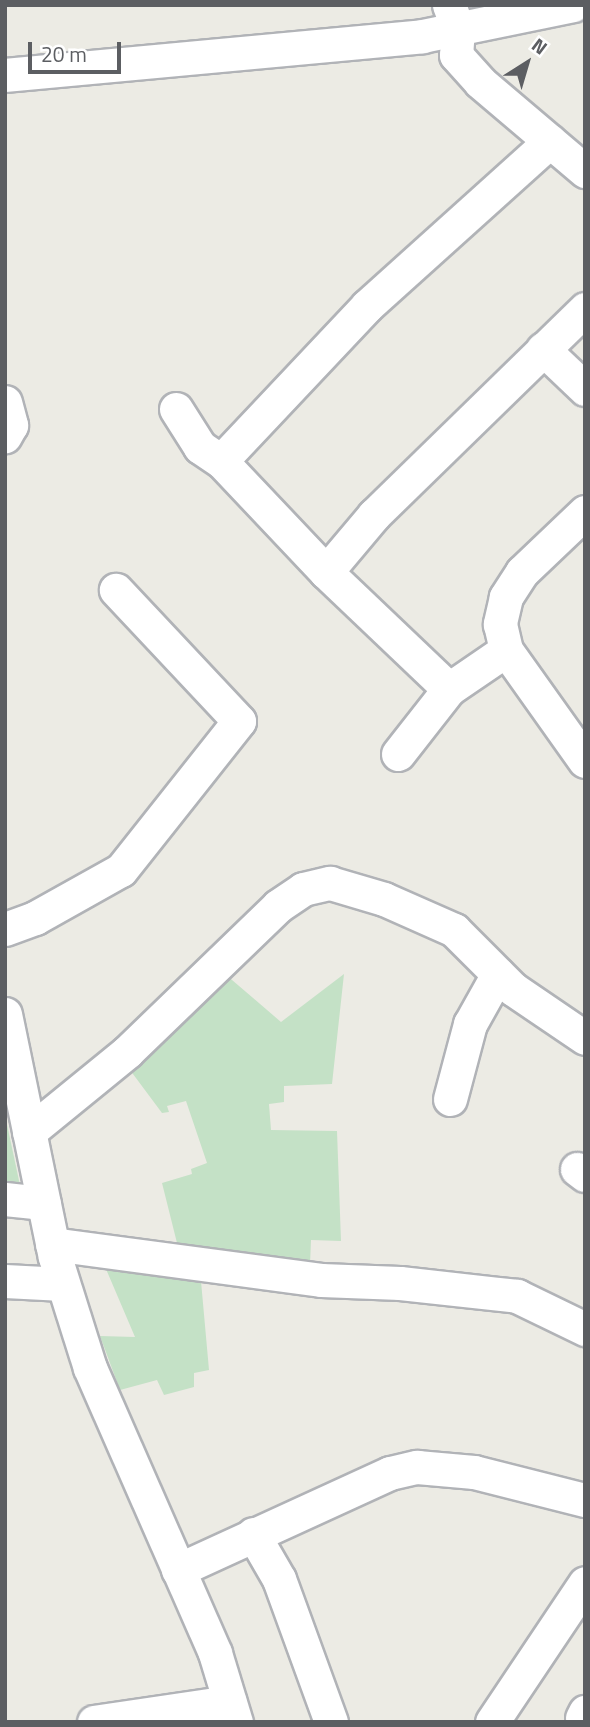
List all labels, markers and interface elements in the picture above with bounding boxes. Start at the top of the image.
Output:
scale bar [32,28,124,72]
north arrow [492,28,562,98]
text: N [526,30,554,61]
text: 20 m [41,38,87,70]

